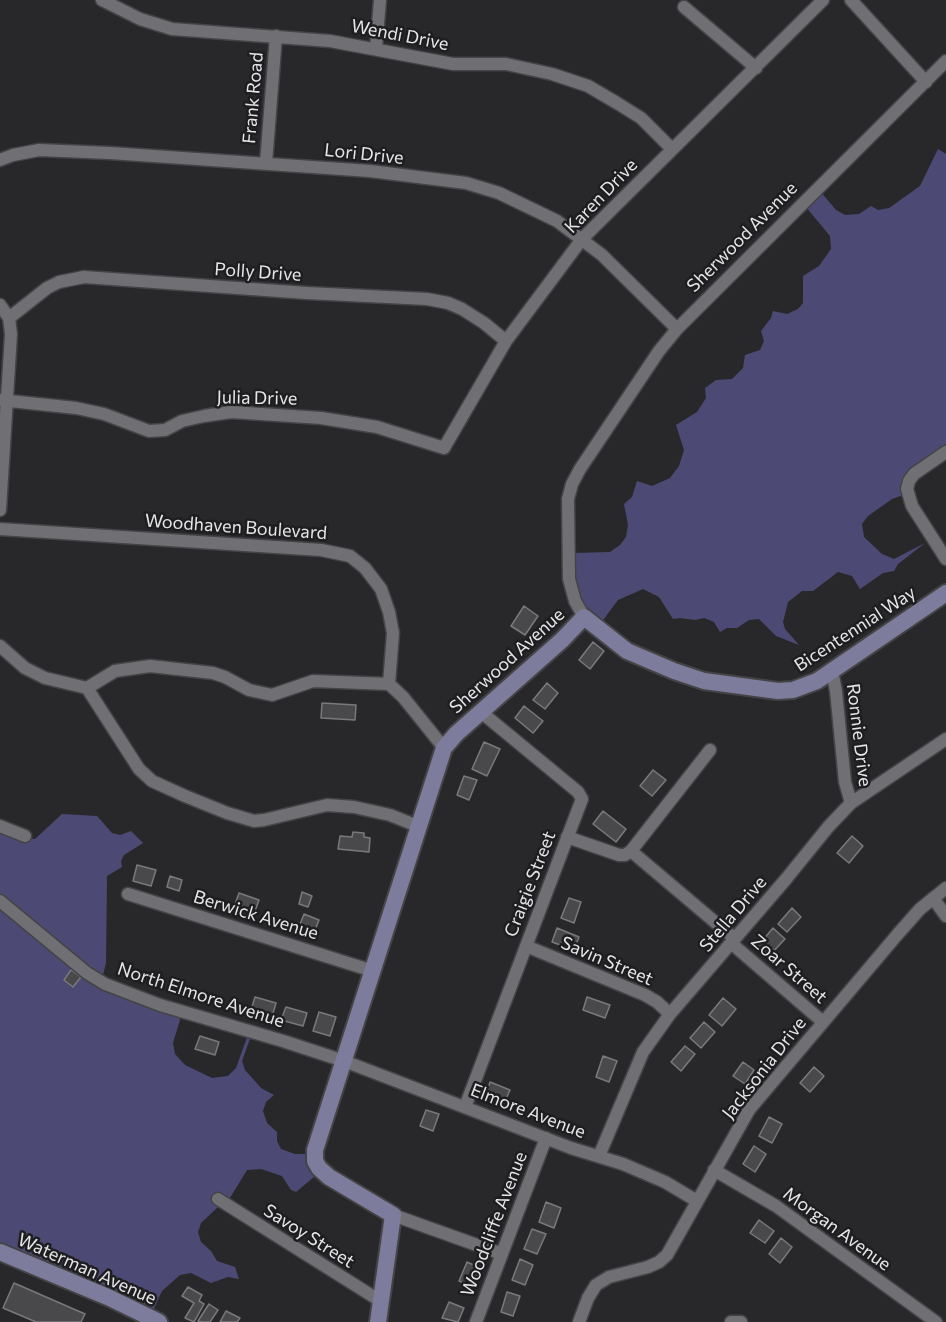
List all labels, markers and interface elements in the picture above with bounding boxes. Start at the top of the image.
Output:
street label: Wendi Drive [349,15,451,55]
street label: Frank Road [238,51,268,145]
street label: Lori Drive [323,139,405,169]
street label: Karen Drive [560,154,642,238]
street label: Sherwood Avenue [682,177,802,297]
street label: Polly Drive [214,258,302,286]
street label: Julia Drive [216,386,298,410]
street label: Woodhaven Boulevard [144,510,328,544]
street label: Bicentennial Way [790,582,920,676]
street label: Sherwood Avenue [445,604,569,718]
street label: Ronnie Drive [842,682,876,788]
street label: Craigie Street [500,828,560,940]
street label: Stella Drive [695,872,771,956]
street label: Berwick Avenue [191,886,321,944]
street label: Zoar Street [747,930,831,1008]
street label: Savin Street [558,932,656,990]
street label: North Elmore Avenue [115,958,287,1032]
street label: Jacksonia Drive [717,1013,811,1123]
street label: Elmore Avenue [467,1079,589,1143]
street label: Woodcliffe Avenue [456,1149,532,1299]
street label: Morgan Avenue [779,1183,895,1275]
street label: Savoy Street [260,1200,358,1272]
street label: Waterman Avenue [14,1229,160,1309]

